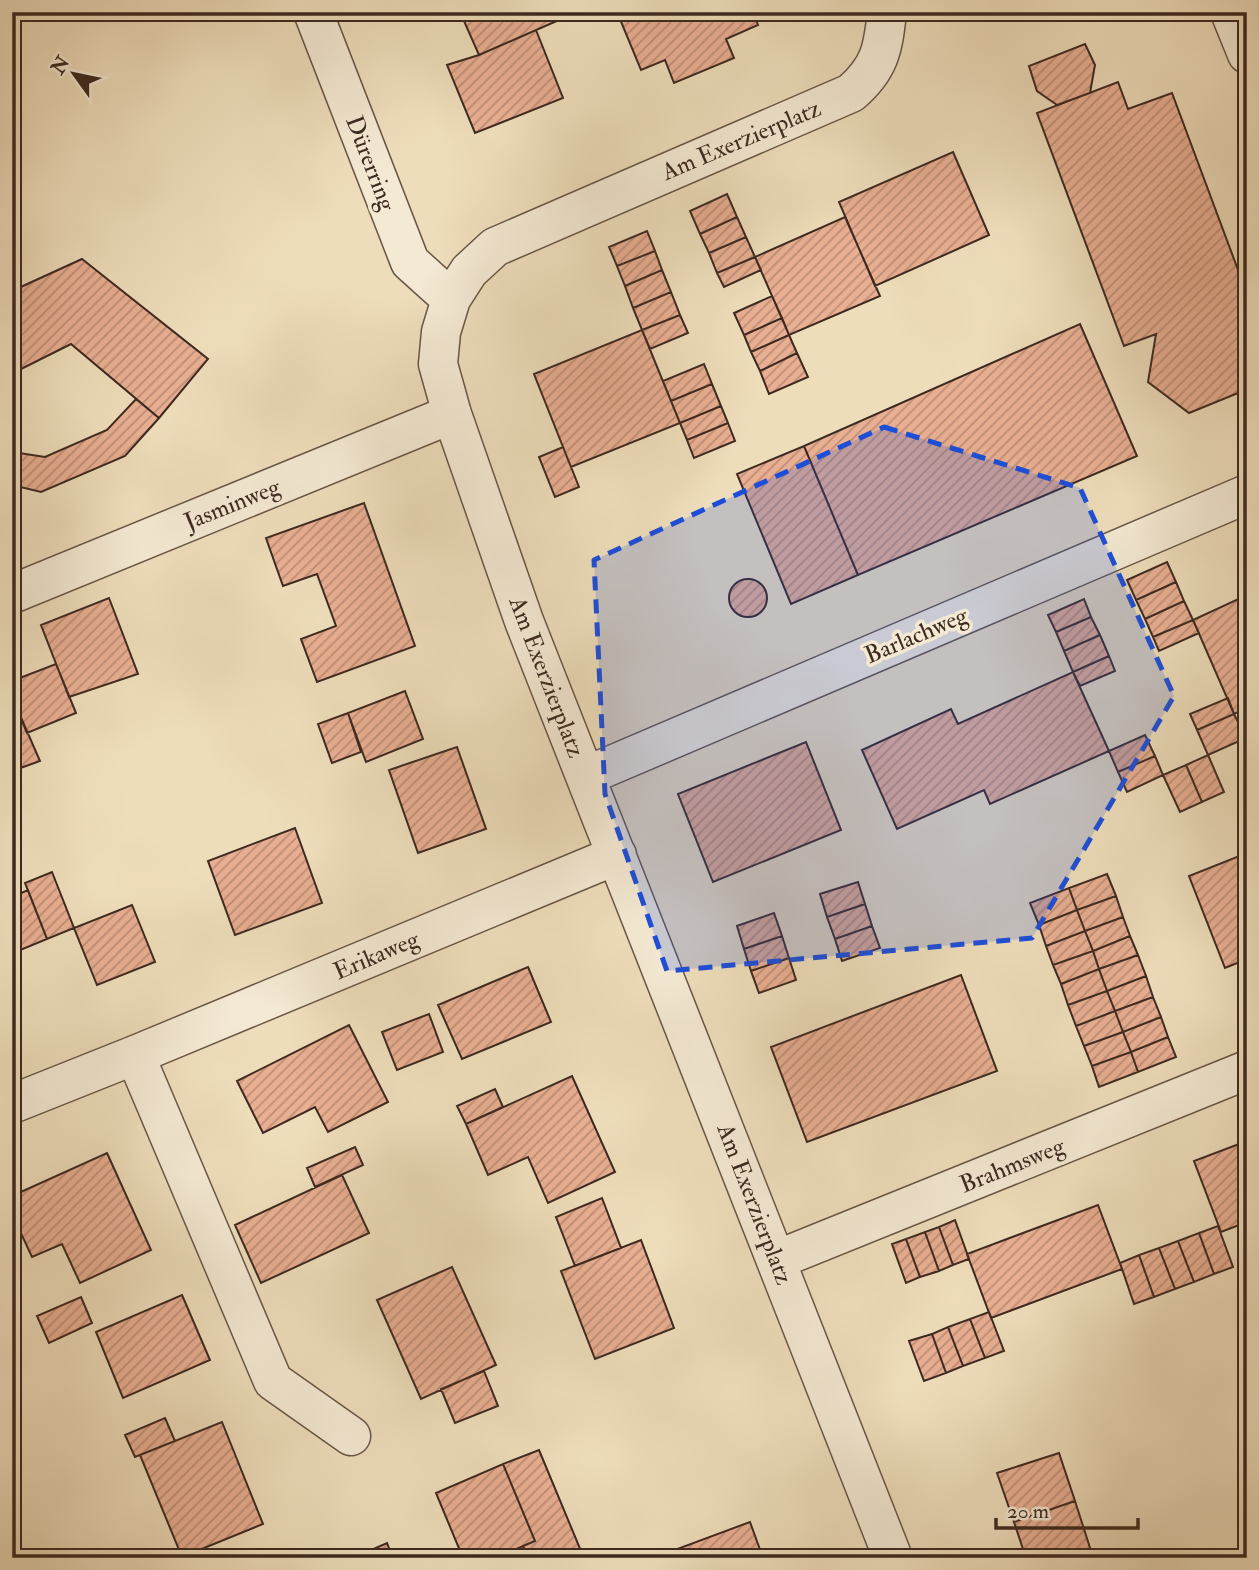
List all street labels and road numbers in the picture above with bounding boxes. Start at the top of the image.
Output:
street label: Am Exerzierplatz [656,93,826,188]
street label: Dürerring [338,111,403,216]
street label: Jasminweg [179,471,286,538]
street label: Am Exerzierplatz [501,591,592,762]
street label: Barlachweg [860,599,973,671]
street label: Erikaweg [329,923,425,987]
street label: Am Exerzierplatz [709,1118,800,1289]
street label: Brahmsweg [955,1130,1070,1200]

